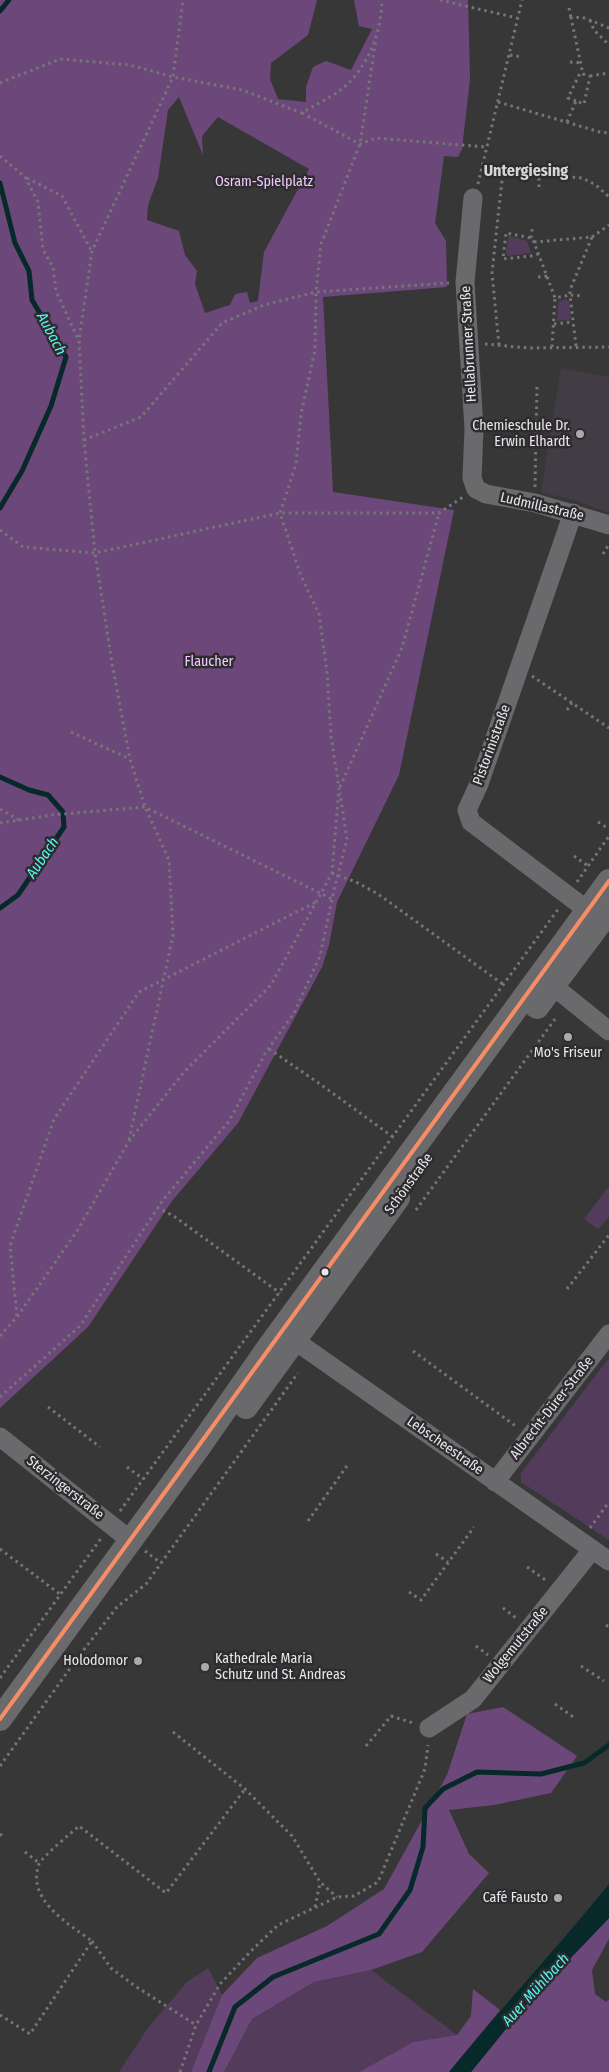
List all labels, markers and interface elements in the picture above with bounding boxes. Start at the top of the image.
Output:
district label: Untergiesing [484,162,568,182]
park label: Osram-Spielplatz [215,174,313,190]
street label: Hellabrunner Straße [458,285,480,403]
water label: Aubach [32,310,70,358]
place label: Chemieschule Dr. Erwin Elhardt [472,418,570,451]
marker: Chemieschule Dr. Erwin Elhardt [574,428,586,440]
street label: Ludmillastraße [498,489,586,525]
park label: Flaucher [185,654,233,670]
street label: Pistorinistraße [470,703,514,787]
water label: Aubach [23,834,63,882]
marker: Mo's Friseur [562,1031,574,1043]
place label: Mo's Friseur [534,1045,602,1061]
street label: Schönstraße [381,1150,437,1218]
unlabelled marker [320,1267,330,1277]
street label: Albrecht-Dürer-Straße [507,1353,597,1463]
street label: Lebscheestraße [403,1413,487,1479]
street label: Sterzingerstraße [23,1453,107,1523]
street label: Wolgemutstraße [480,1603,552,1687]
place label: Kathedrale Maria Schutz und St. Andreas [215,1651,346,1684]
place label: Holodomor [63,1653,128,1669]
marker: Holodomor [132,1655,144,1667]
marker: Kathedrale Maria Schutz und St. Andreas [199,1661,211,1673]
place label: Café Fausto [483,1890,548,1906]
marker: Café Fausto [552,1892,564,1904]
water label: Auer Mühlbach [499,1950,573,2030]

